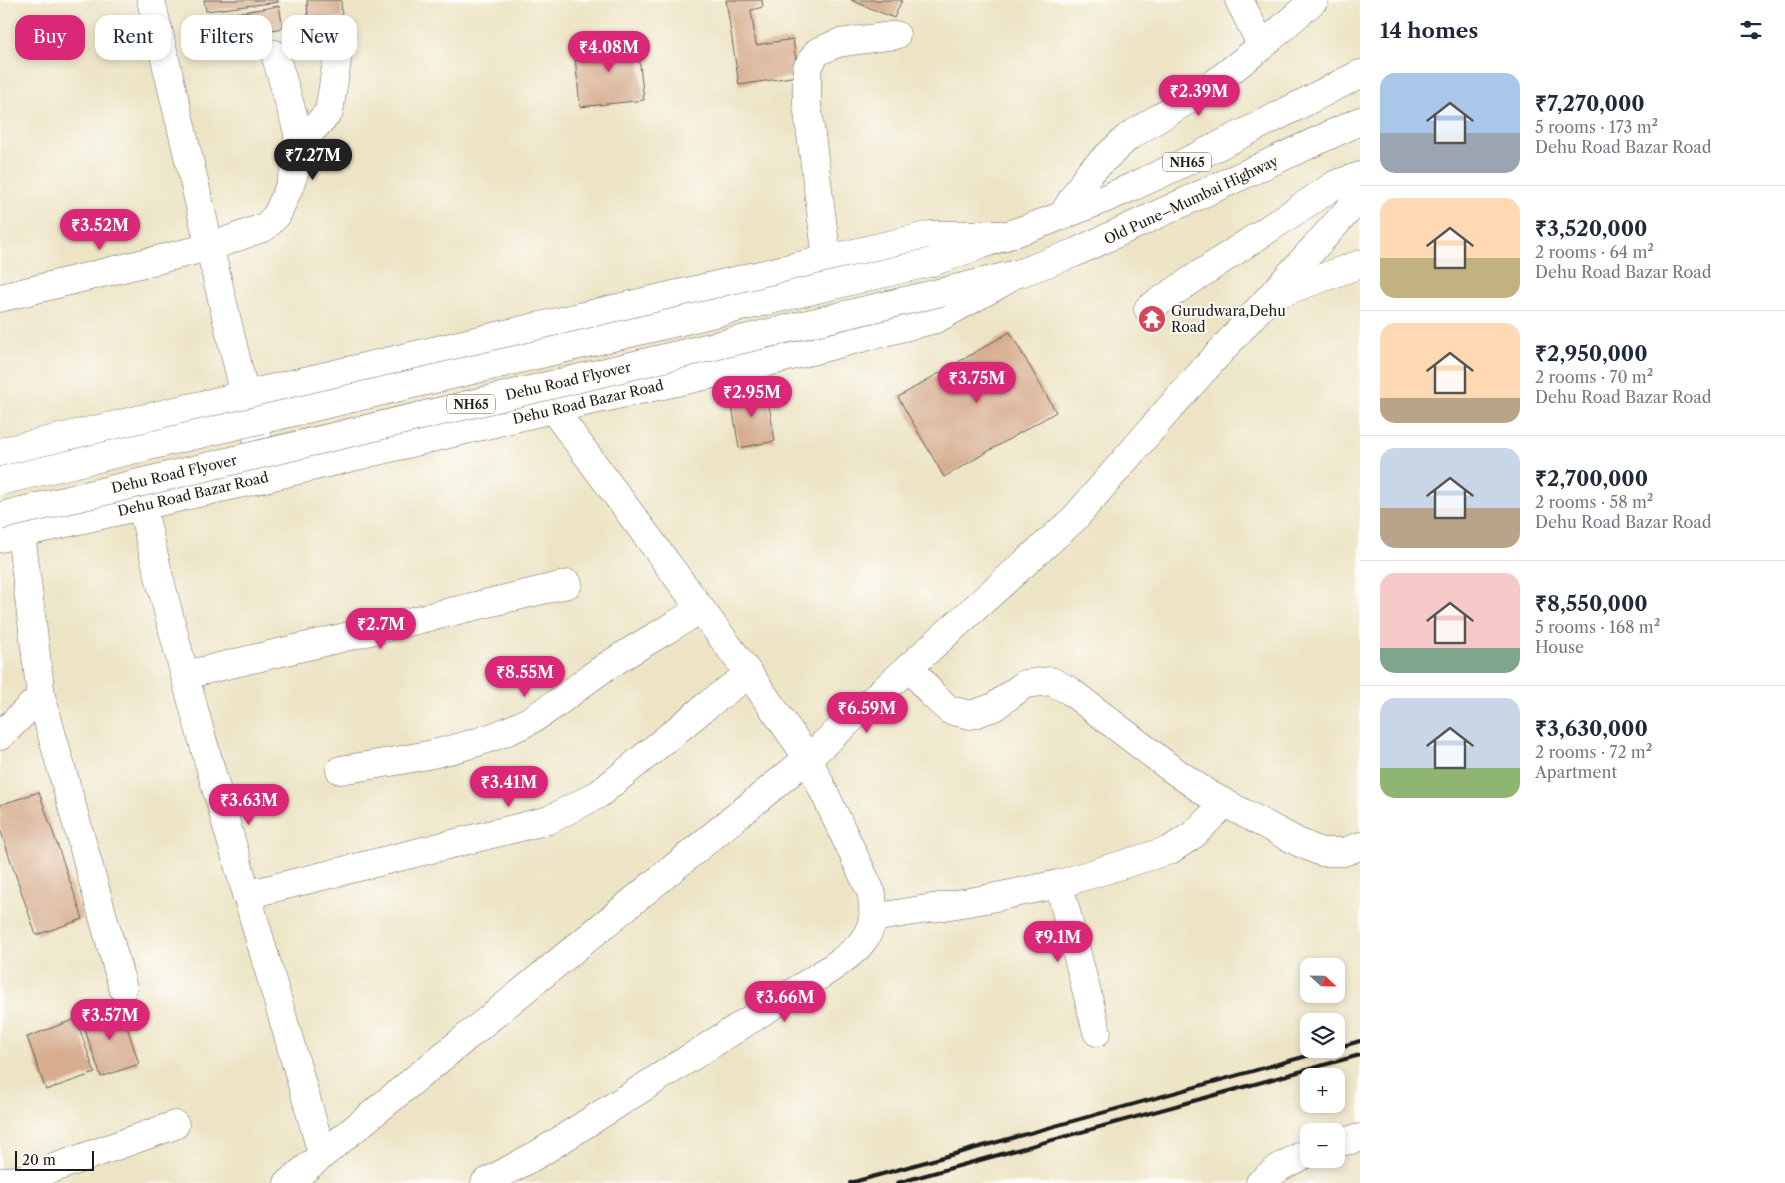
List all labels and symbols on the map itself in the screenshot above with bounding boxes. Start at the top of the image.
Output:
pin: ₹4.08M [568,30,650,73]
pin: ₹2.39M [1158,74,1240,117]
pin: ₹7.27M [272,138,354,181]
street label: Old Pune–Mumbai Highway [1101,152,1281,248]
road number: NH65 [1163,152,1211,172]
pin: ₹3.52M [59,208,141,251]
place label: Gurudwara,Dehu Road [1171,302,1286,336]
temple icon: Gurudwara,Dehu Road [1137,304,1167,334]
street label: Dehu Road Flyover [503,358,633,404]
pin: ₹3.75M [936,362,1018,404]
street label: Dehu Road Bazar Road [511,376,666,428]
pin: ₹2.95M [711,376,793,418]
road number: NH65 [447,394,495,414]
street label: Dehu Road Flyover [109,451,239,497]
street label: Dehu Road Bazar Road [116,468,271,520]
pin: ₹2.7M [346,608,416,650]
pin: ₹8.55M [484,656,566,698]
pin: ₹6.59M [826,692,908,734]
pin: ₹3.41M [468,766,550,808]
pin: ₹3.63M [208,784,290,826]
pin: ₹9.1M [1023,920,1093,963]
north arrow [1300,958,1345,1002]
pin: ₹3.66M [744,980,826,1023]
pin: ₹3.57M [69,998,151,1041]
scale bar [15,1148,94,1171]

